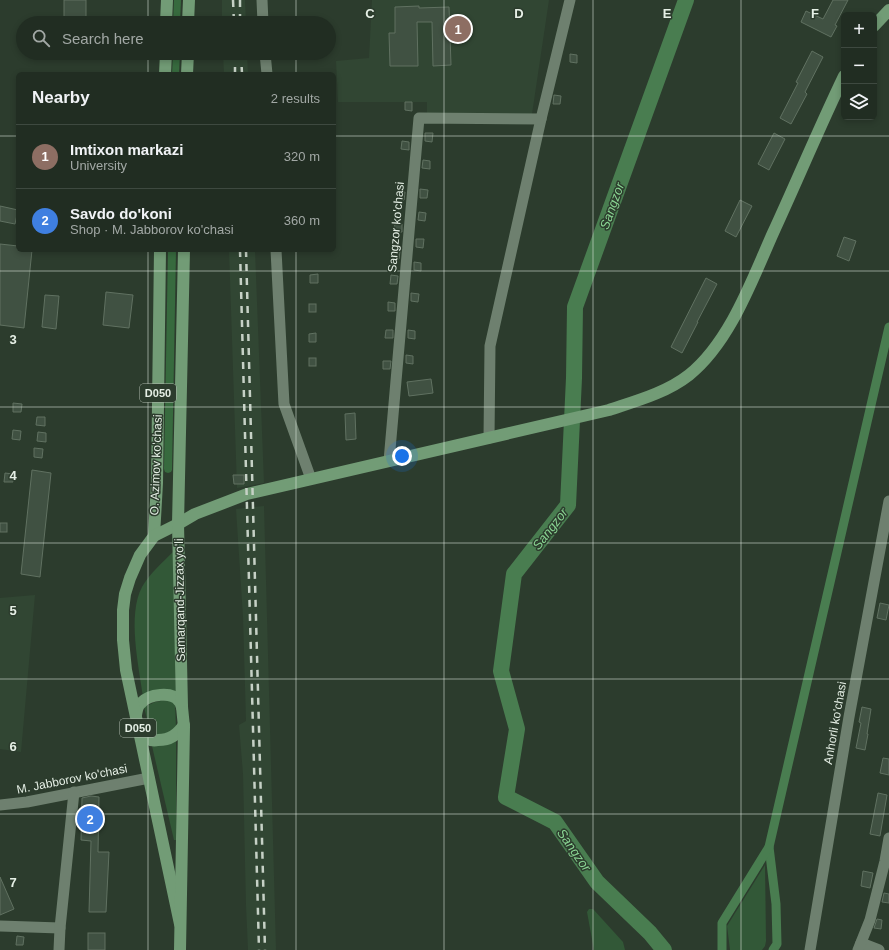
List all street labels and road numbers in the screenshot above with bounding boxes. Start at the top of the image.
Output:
street label: Sangzor ko'chasi [385,181,407,273]
road number: D050 [140,384,176,402]
street label: O. Azimov ko'chasi [147,414,165,516]
street label: Samarqand-Jizzax yo'li [172,538,188,662]
street label: Anhorli ko'chasi [821,681,849,765]
road number: D050 [120,719,156,737]
street label: M. Jabborov ko'chasi [16,761,128,797]

